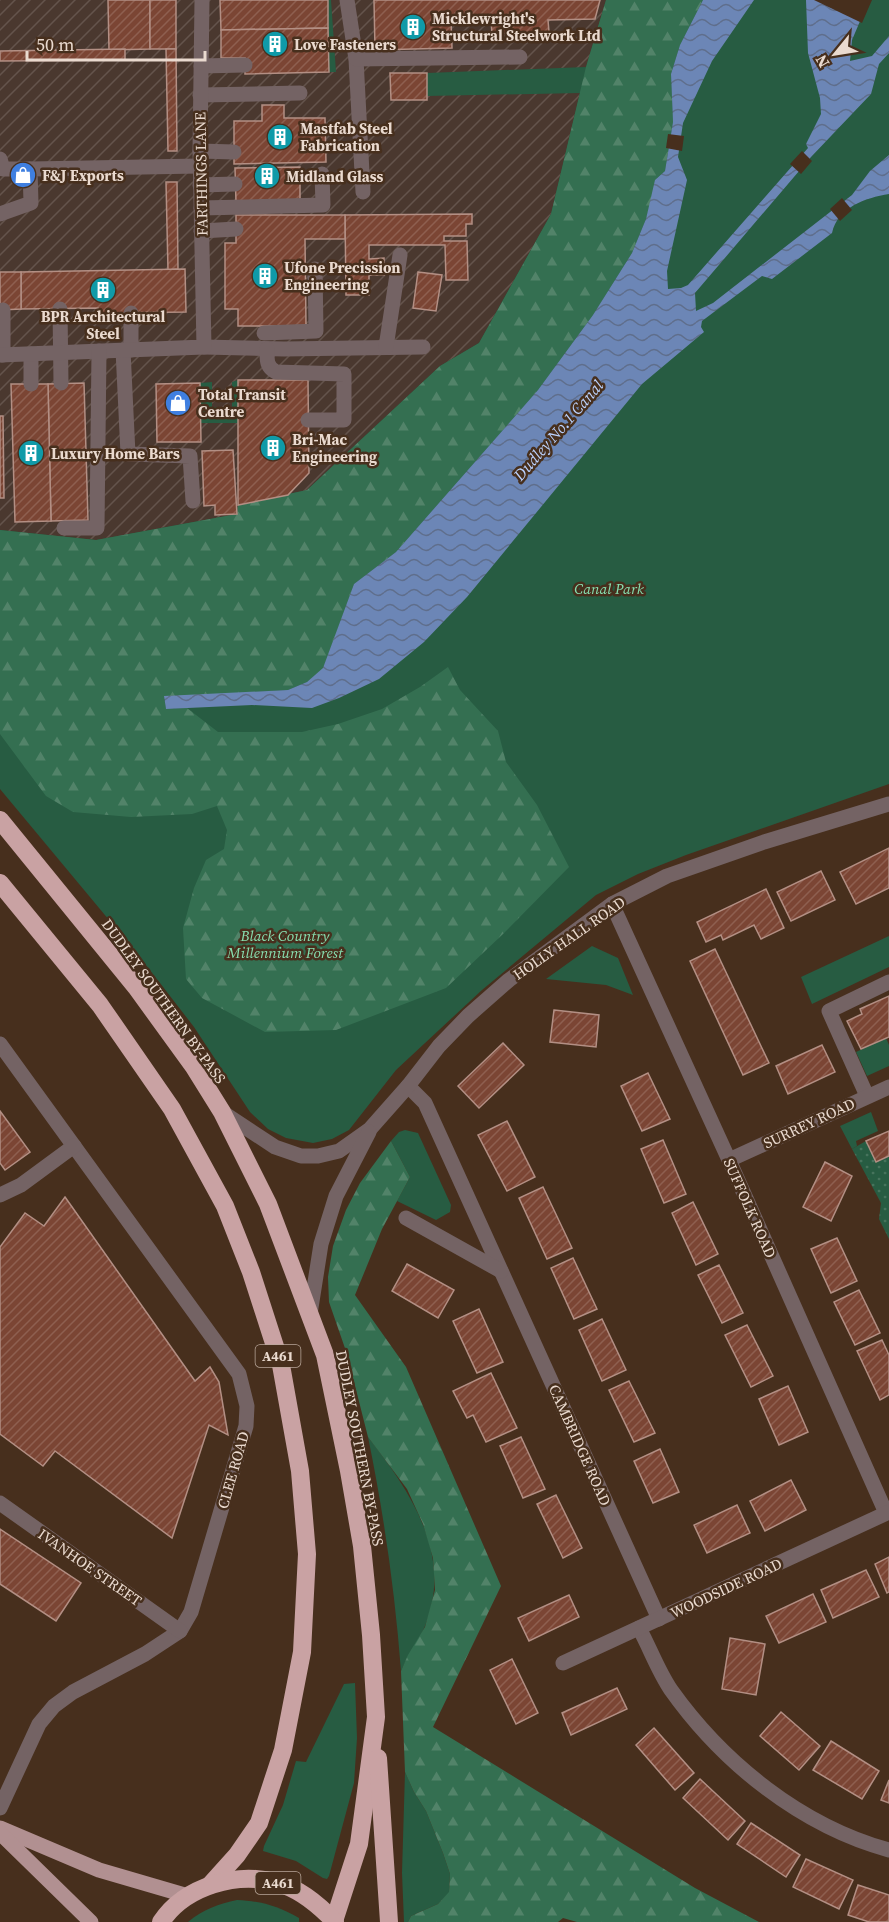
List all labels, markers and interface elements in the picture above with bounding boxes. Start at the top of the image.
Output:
place label: Micklewright's Structural Steelwork Ltd [432,8,601,46]
building icon: Micklewright's Structural Steelwork Ltd [398,12,428,42]
scale bar [27,24,206,62]
north arrow [805,24,865,84]
building icon: Love Fasteners [260,29,290,59]
text: 50 m [36,32,74,57]
place label: Love Fasteners [294,34,396,55]
text: N [809,51,834,72]
street label: FARTHINGS LANE [189,112,213,236]
place label: Mastfab Steel Fabrication [300,118,393,156]
building icon: Mastfab Steel Fabrication [265,122,295,152]
shop icon: F&J Exports [8,160,38,190]
building icon: Midland Glass [252,161,282,191]
place label: F&J Exports [42,165,124,186]
place label: Midland Glass [286,166,384,187]
place label: Ufone Precission Engineering [284,257,401,295]
building icon: Ufone Precission Engineering [250,261,280,291]
building icon: BPR Architectural Steel [88,275,118,305]
place label: BPR Architectural Steel [41,306,166,344]
water label: Dudley No.1 Canal [508,375,608,486]
place label: Total Transit Centre [198,384,286,422]
shop icon: Total Transit Centre [163,388,193,418]
place label: Bri-Mac Engineering [292,429,377,467]
building icon: Bri-Mac Engineering [258,433,288,463]
building icon: Luxury Home Bars [16,438,46,468]
place label: Luxury Home Bars [51,443,180,464]
park label: Canal Park [574,578,645,599]
street label: HOLLY HALL ROAD [509,891,629,985]
street label: DUDLEY SOUTHERN BY-PASS [97,914,231,1088]
park label: Black Country Millennium Forest [226,925,344,963]
street label: SURREY ROAD [760,1093,858,1153]
street label: SUFFOLK ROAD [719,1155,781,1261]
road number: A461 [256,1345,300,1367]
street label: DUDLEY SOUTHERN BY-PASS [331,1348,389,1548]
street label: CAMBRIDGE ROAD [544,1381,616,1509]
street label: CLEE ROAD [212,1429,254,1511]
street label: IVANHOE STREET [34,1523,146,1611]
street label: WOODSIDE ROAD [667,1553,785,1623]
road number: A461 [256,1872,300,1894]

